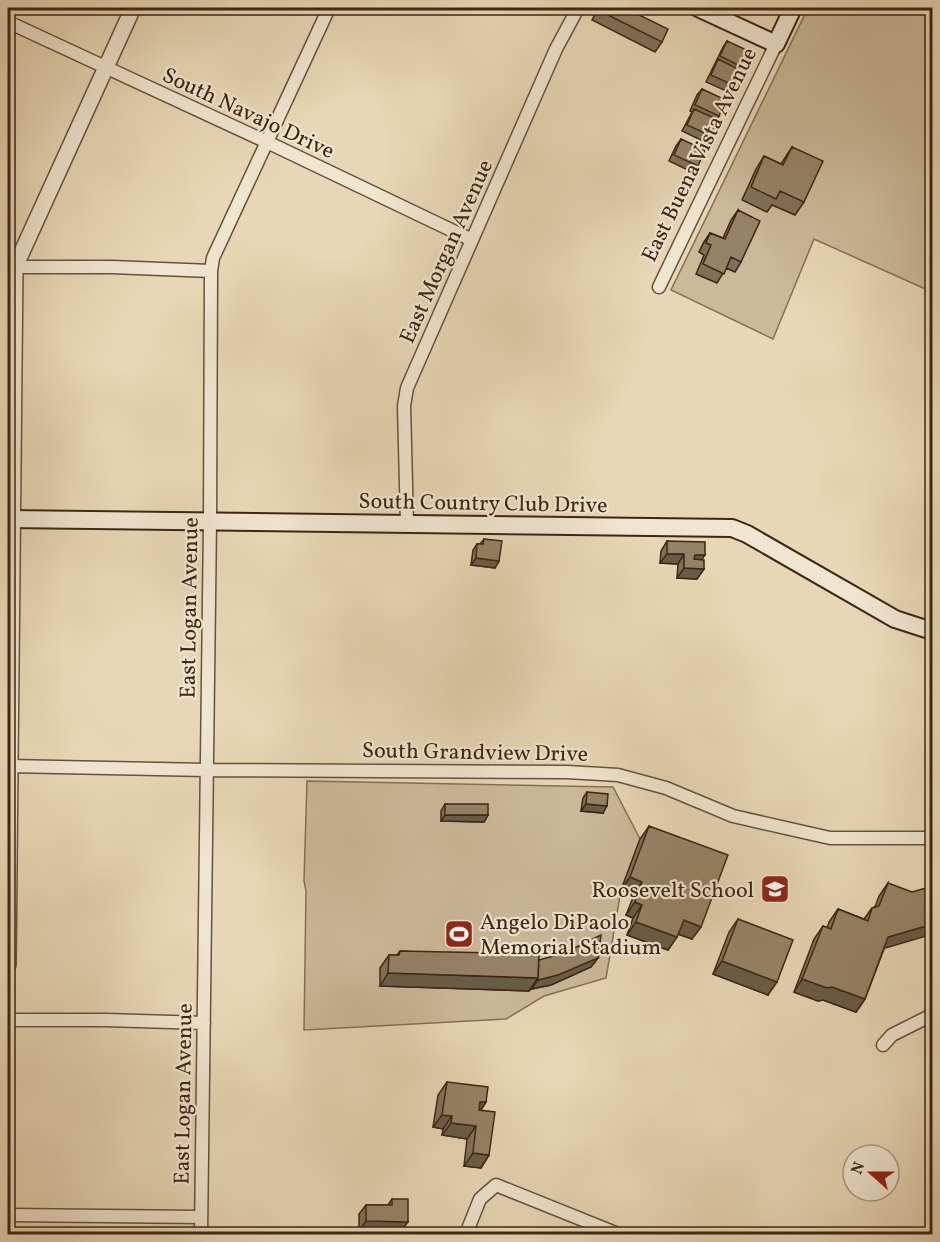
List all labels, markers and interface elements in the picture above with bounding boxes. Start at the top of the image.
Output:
street label: East Buena Vista Avenue [635,43,766,268]
street label: South Navajo Drive [157,61,339,168]
street label: East Morgan Avenue [393,155,502,349]
street label: South Country Club Drive [358,487,608,522]
street label: East Logan Avenue [173,517,208,699]
street label: South Grandview Drive [362,736,588,771]
school or university icon: Roosevelt School [759,873,791,905]
place label: Roosevelt School [592,876,754,907]
place label: Angelo DiPaolo Memorial Stadium [480,908,661,964]
sports icon: Angelo DiPaolo Memorial Stadium [443,918,475,950]
street label: East Logan Avenue [167,1003,202,1185]
north arrow [841,1143,901,1203]
text: N [847,1159,871,1178]

